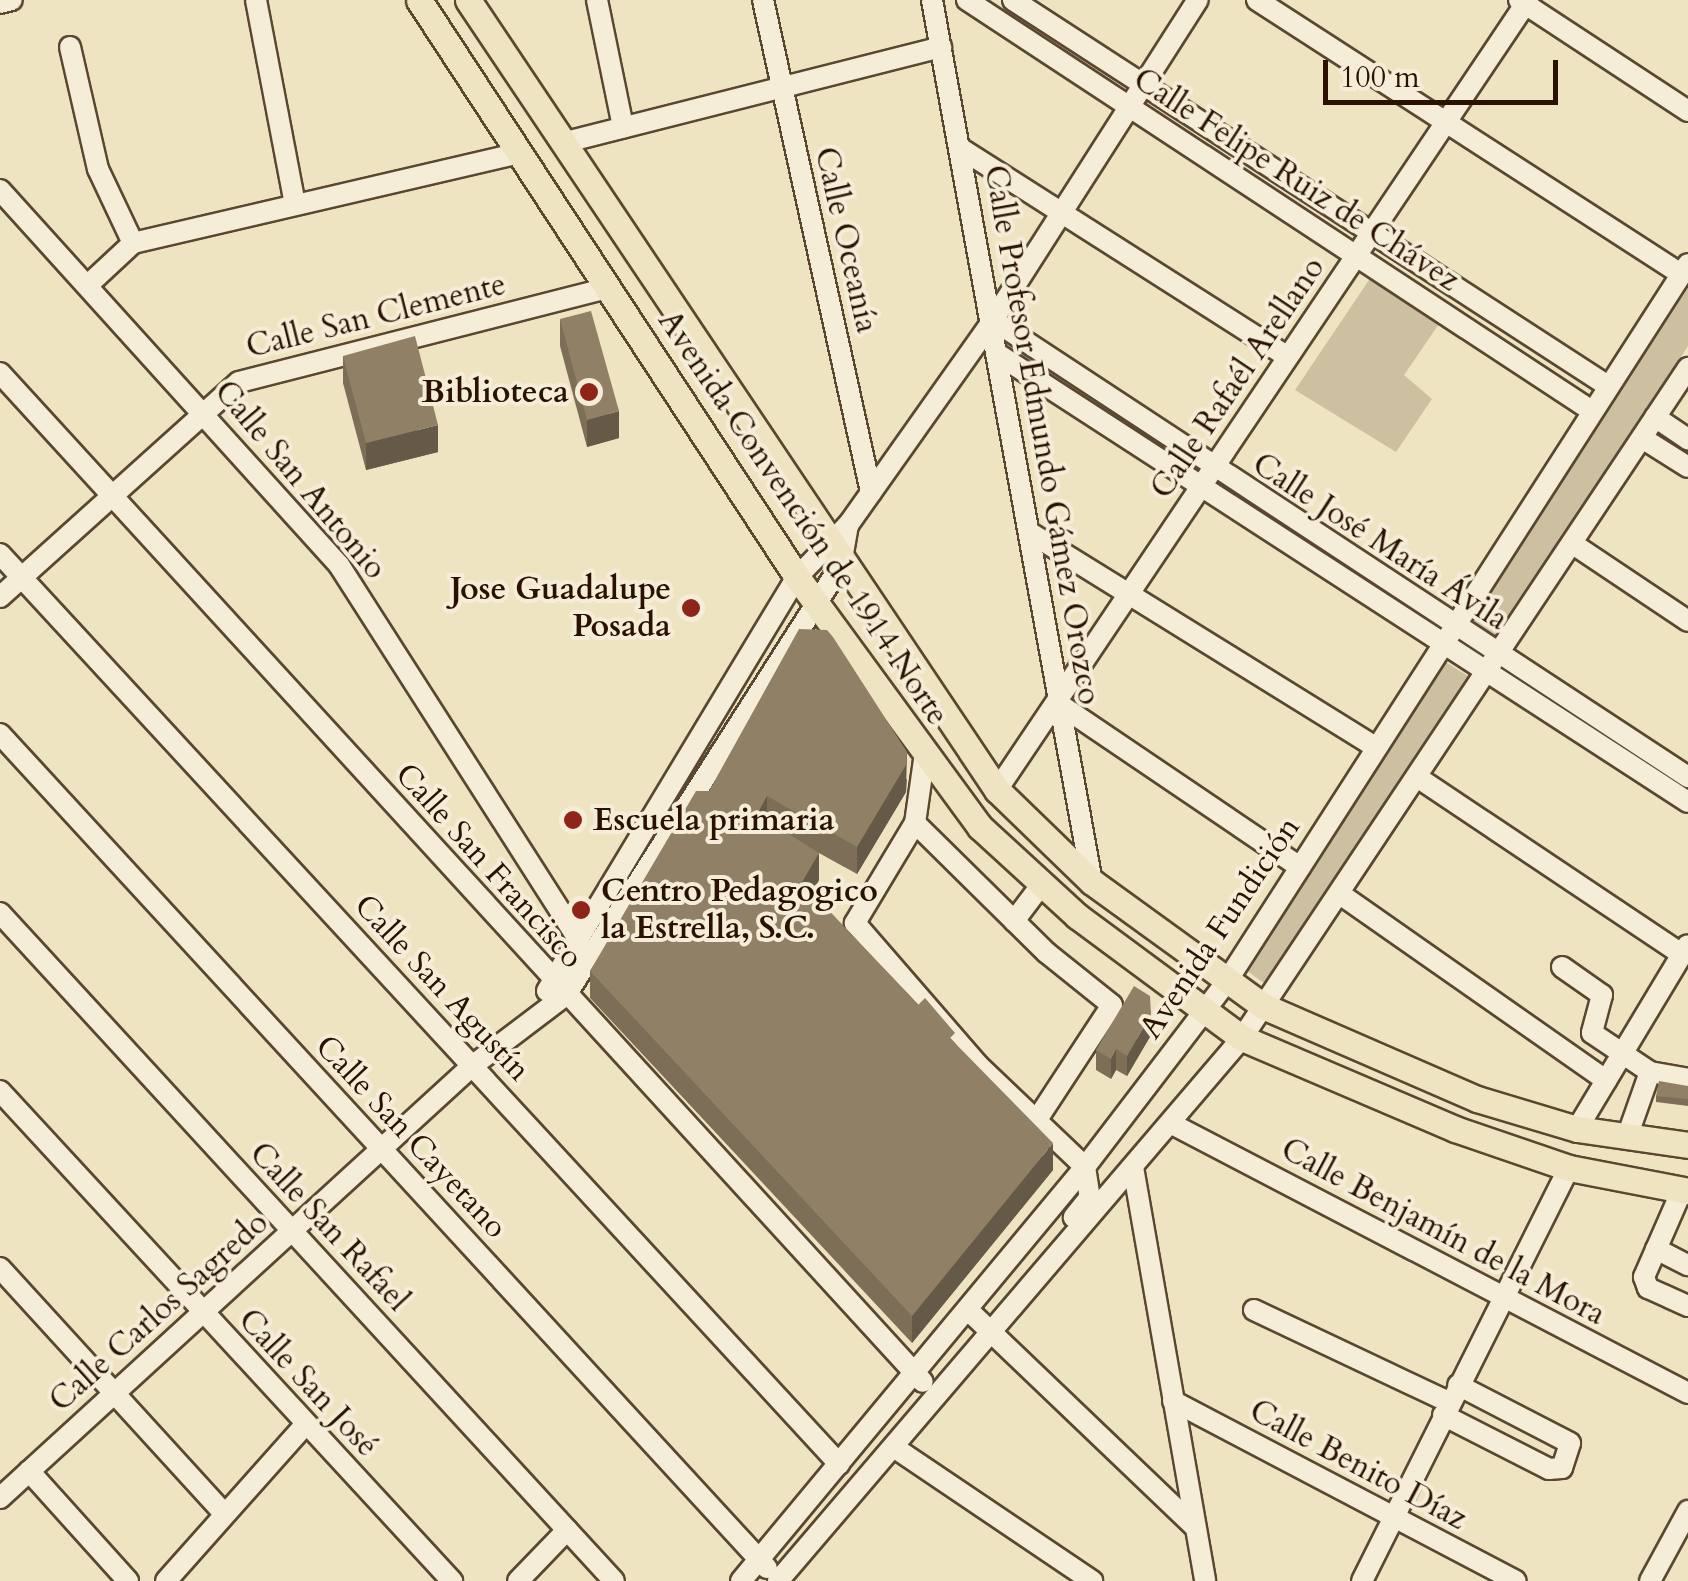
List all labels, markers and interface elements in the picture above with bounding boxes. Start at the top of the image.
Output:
scale bar [1328,40,1563,102]
text: 100 m [1340,57,1420,98]
street label: Calle Felipe Ruiz de Chávez [1126,60,1466,300]
street label: Calle Oceanía [806,143,886,337]
street label: Calle Profesor Edmundo Gámez Orozco [976,162,1108,708]
street label: Calle Rafaél Arellano [1143,250,1333,506]
street label: Calle San Clemente [242,265,510,367]
street label: Avenida Convención de 1914 Norte [650,303,956,733]
street label: Calle San Antonio [206,373,394,587]
place label: Biblioteca [422,373,569,411]
marker: Biblioteca [578,381,600,403]
street label: Calle José María Ávila [1245,445,1515,639]
place label: Jose Guadalupe Posada [450,571,671,646]
marker: Jose Guadalupe Posada [680,597,702,619]
street label: Calle San Francisco [387,756,591,976]
place label: Escuela primaria [593,801,835,839]
marker: Escuela primaria [562,809,584,831]
street label: Avenida Fundición [1132,810,1308,1046]
place label: Centro Pedagogico la Estrella, S.C. [601,873,878,948]
street label: Calle San Agustín [346,887,538,1089]
marker: Centro Pedagogico la Estrella, S.C. [570,899,592,921]
street label: Calle San Cayetano [307,1028,515,1246]
street label: Calle Benjamín de la Mora [1274,1130,1612,1334]
street label: Calle San Rafael [241,1135,417,1319]
street label: Calle Carlos Sagredo [42,1204,276,1420]
street label: Calle San José [230,1301,386,1465]
street label: Calle Benito Díaz [1243,1392,1473,1538]

